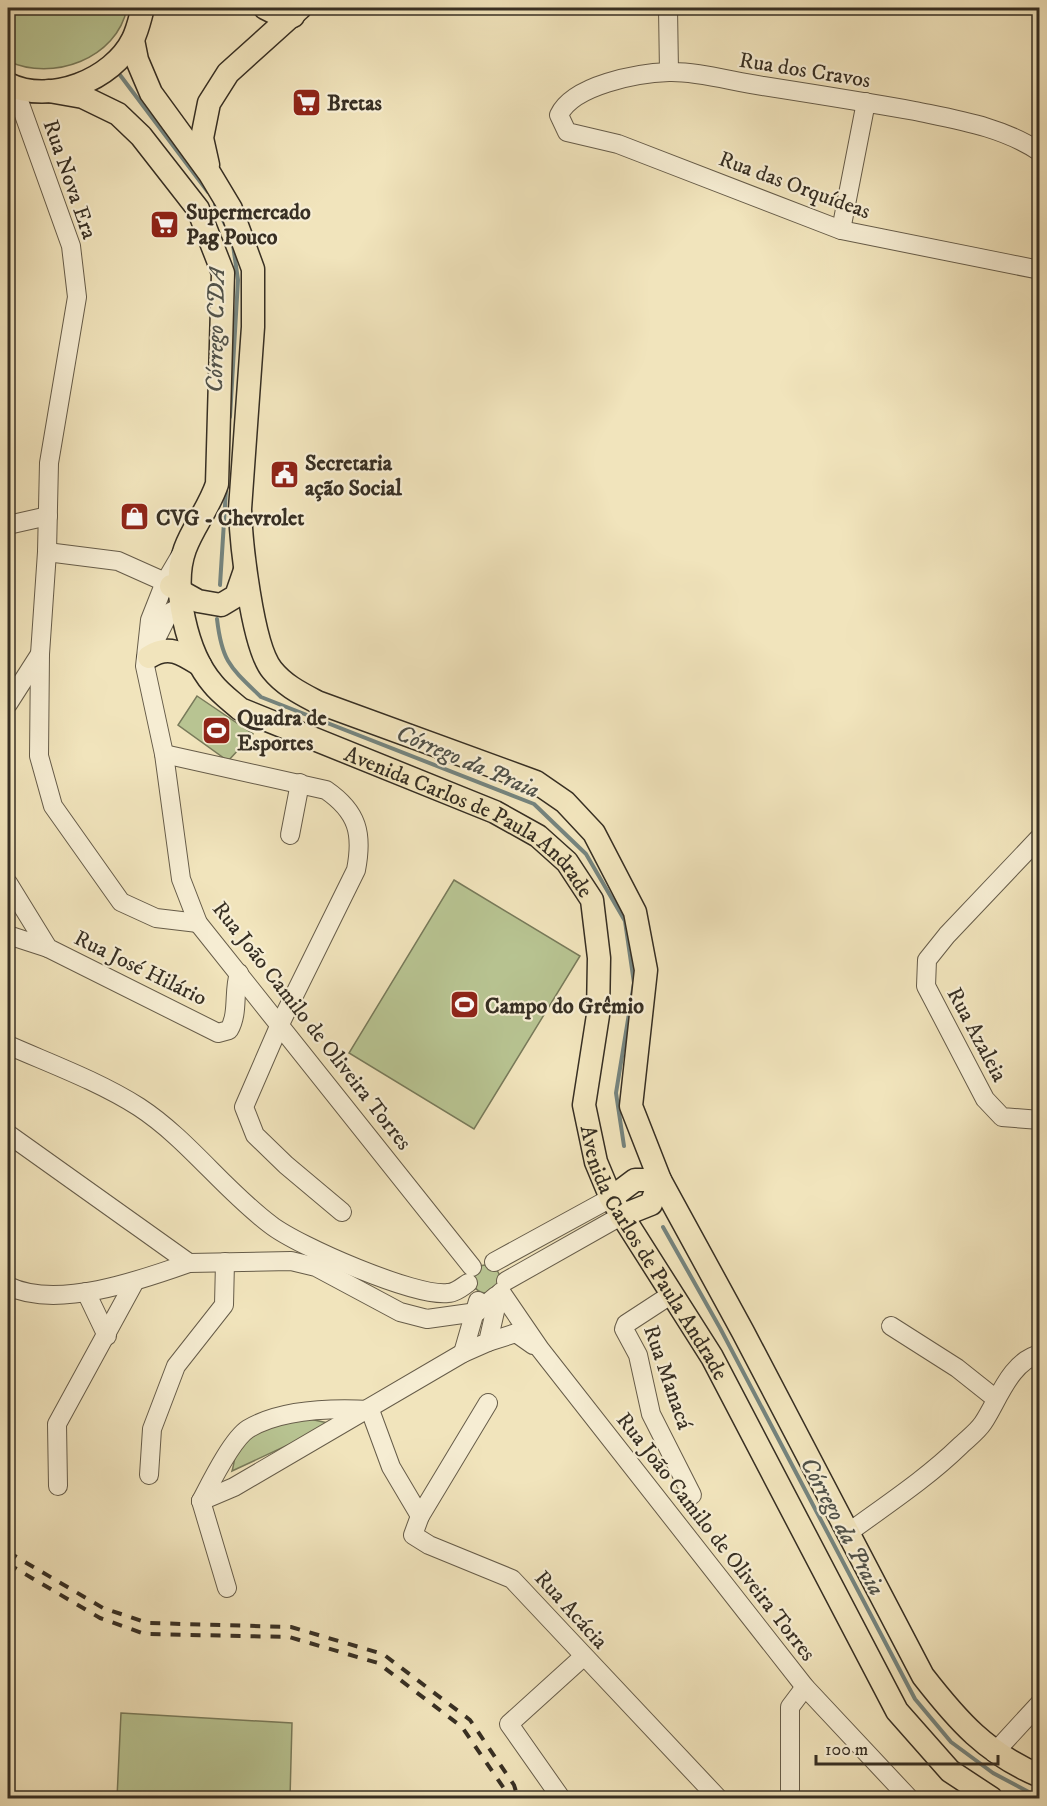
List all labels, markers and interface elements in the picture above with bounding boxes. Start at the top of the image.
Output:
street label: Rua dos Cravos [737,47,872,94]
supermarket icon: Bretas [290,86,322,118]
place label: Bretas [327,90,382,117]
street label: Rua Nova Era [37,116,103,243]
street label: Rua das Orquídeas [715,145,874,225]
place label: Supermercado Pag Pouco [186,199,311,251]
supermarket icon: Supermercado Pag Pouco [149,208,181,240]
water label: Córrego CDA [200,266,232,393]
place label: Secretaria ação Social [305,450,402,502]
public building icon: Secretaria ação Social [268,459,300,491]
shop icon: CVG - Chevrolet [119,501,151,533]
place label: CVG - Chevrolet [156,505,304,532]
place label: Quadra de Esportes [237,705,327,757]
sports icon: Quadra de Esportes [200,714,232,746]
water label: Córrego da Praia [391,718,544,806]
street label: Avenida Carlos de Paula Andrade [340,741,599,903]
street label: Rua João Camilo de Oliveira Torres [206,896,417,1156]
street label: Rua José Hilário [70,925,211,1012]
street label: Rua Azaleia [941,983,1013,1087]
sports icon: Campo do Grêmio [448,989,480,1021]
place label: Campo do Grêmio [485,993,644,1020]
street label: Avenida Carlos de Paula Andrade [574,1123,734,1385]
street label: Rua Manacá [637,1322,698,1434]
street label: Rua João Camilo de Oliveira Torres [610,1407,821,1667]
water label: Córrego da Praia [793,1452,891,1601]
street label: Rua Acácia [529,1565,614,1655]
scale bar [816,1728,998,1766]
text: 100 m [825,1739,868,1761]

